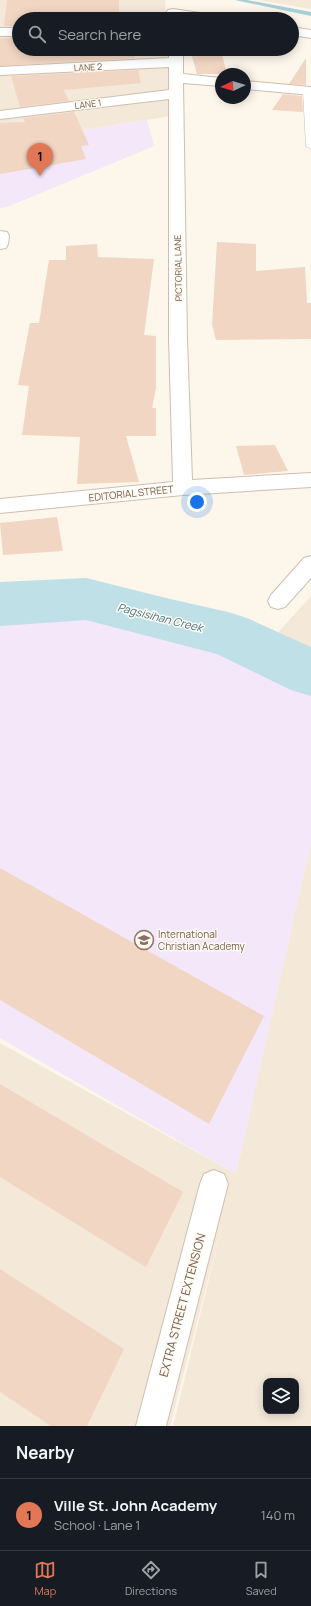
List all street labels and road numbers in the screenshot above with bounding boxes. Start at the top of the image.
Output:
street label: LANE 2 [73,60,103,74]
street label: LANE 1 [74,96,102,112]
street label: PICTORIAL LANE [171,234,185,302]
street label: EDITORIAL STREET [88,482,174,504]
street label: EXTRA STREET EXTENSION [155,1231,209,1379]

